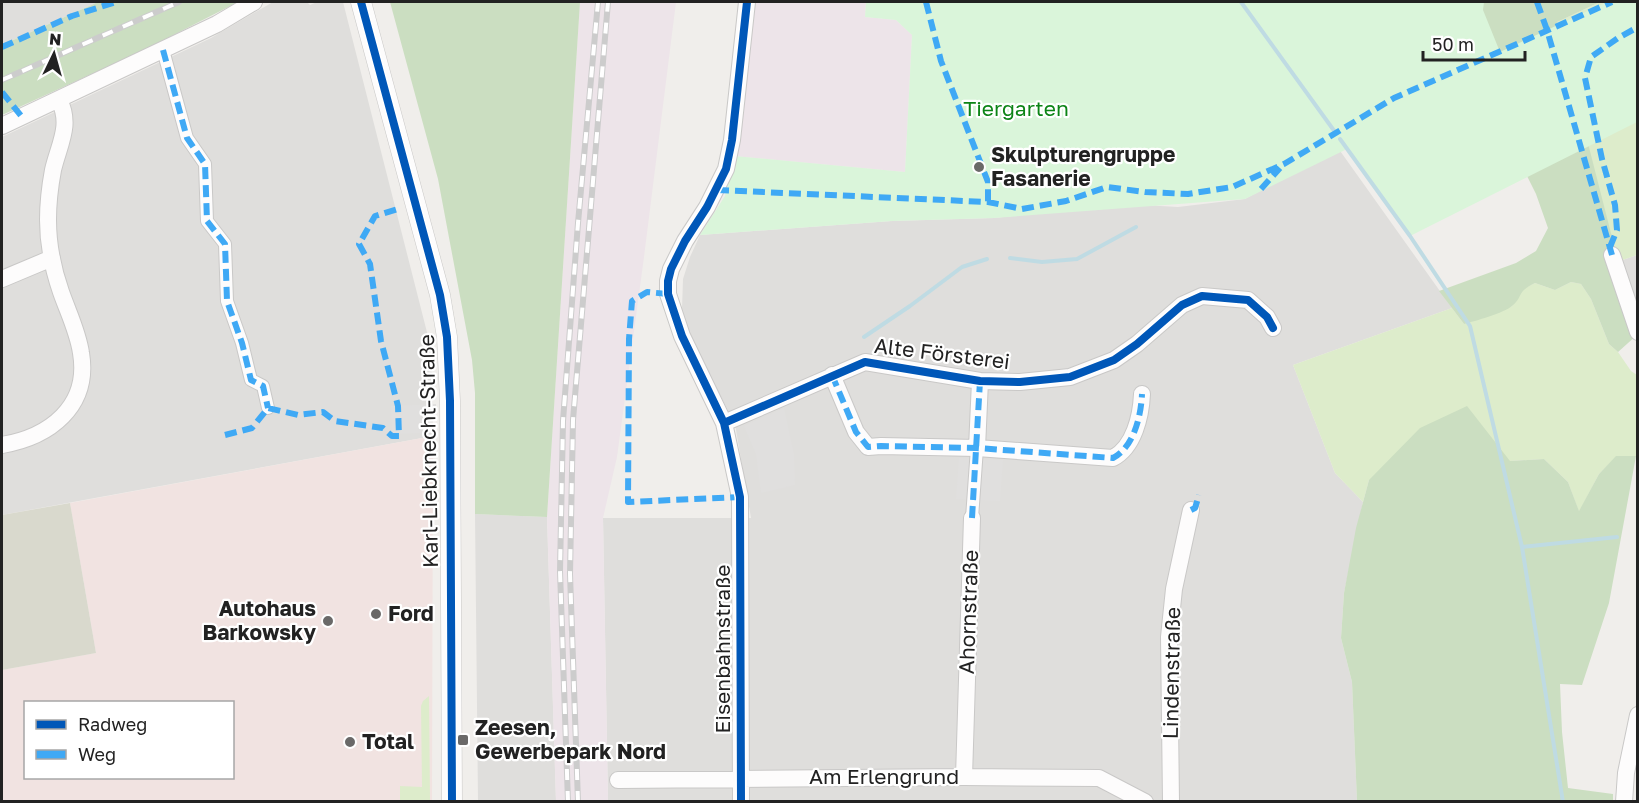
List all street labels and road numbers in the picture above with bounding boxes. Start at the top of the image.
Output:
street label: Alte Försterei [873,332,1011,374]
street label: Karl-Liebknecht-Straße [413,334,443,568]
street label: Ahornstraße [953,549,983,675]
street label: Eisenbahnstraße [709,564,735,734]
street label: Lindenstraße [1157,607,1185,739]
street label: Am Erlengrund [809,763,959,789]

